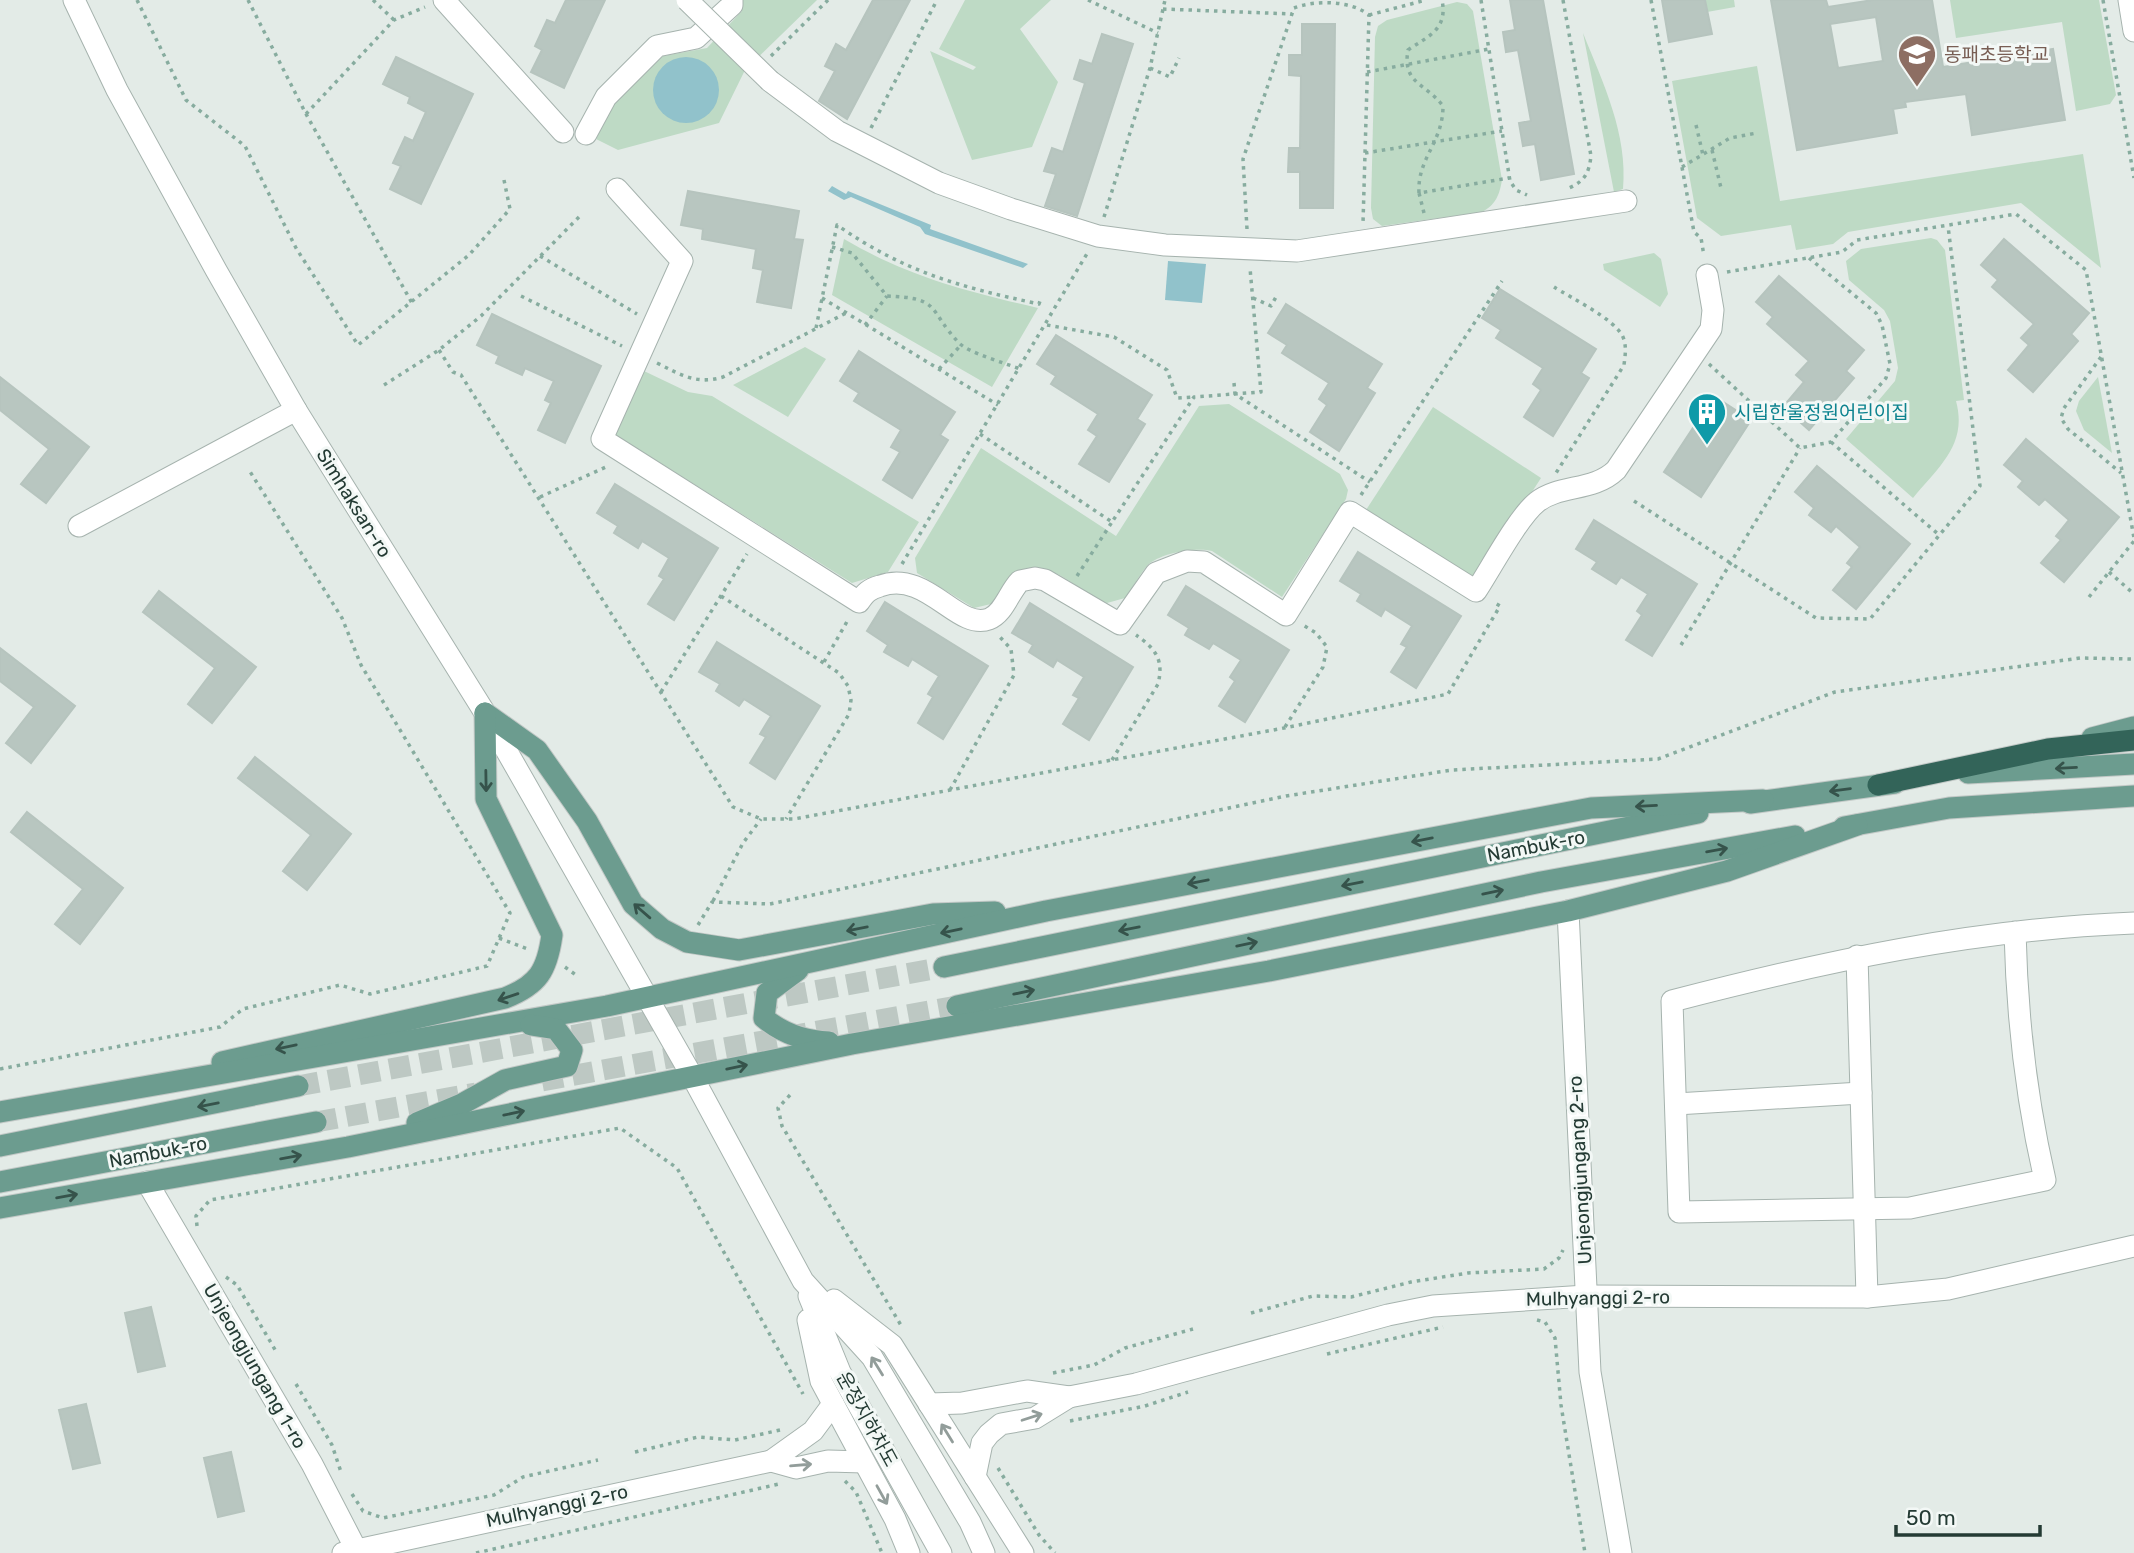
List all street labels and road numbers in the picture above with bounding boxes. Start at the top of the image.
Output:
street label: Simhaksan-ro [311,444,397,562]
street label: Nambuk-ro [1485,825,1587,867]
street label: Unjeongjungang 2-ro [1564,1075,1596,1265]
street label: Nambuk-ro [107,1131,209,1173]
street label: Unjeongjungang 1-ro [198,1279,312,1453]
street label: Mulhyanggi 2-ro [1526,1285,1670,1311]
street label: 운정지하차도 [832,1368,902,1470]
street label: Mulhyanggi 2-ro [484,1480,630,1532]

